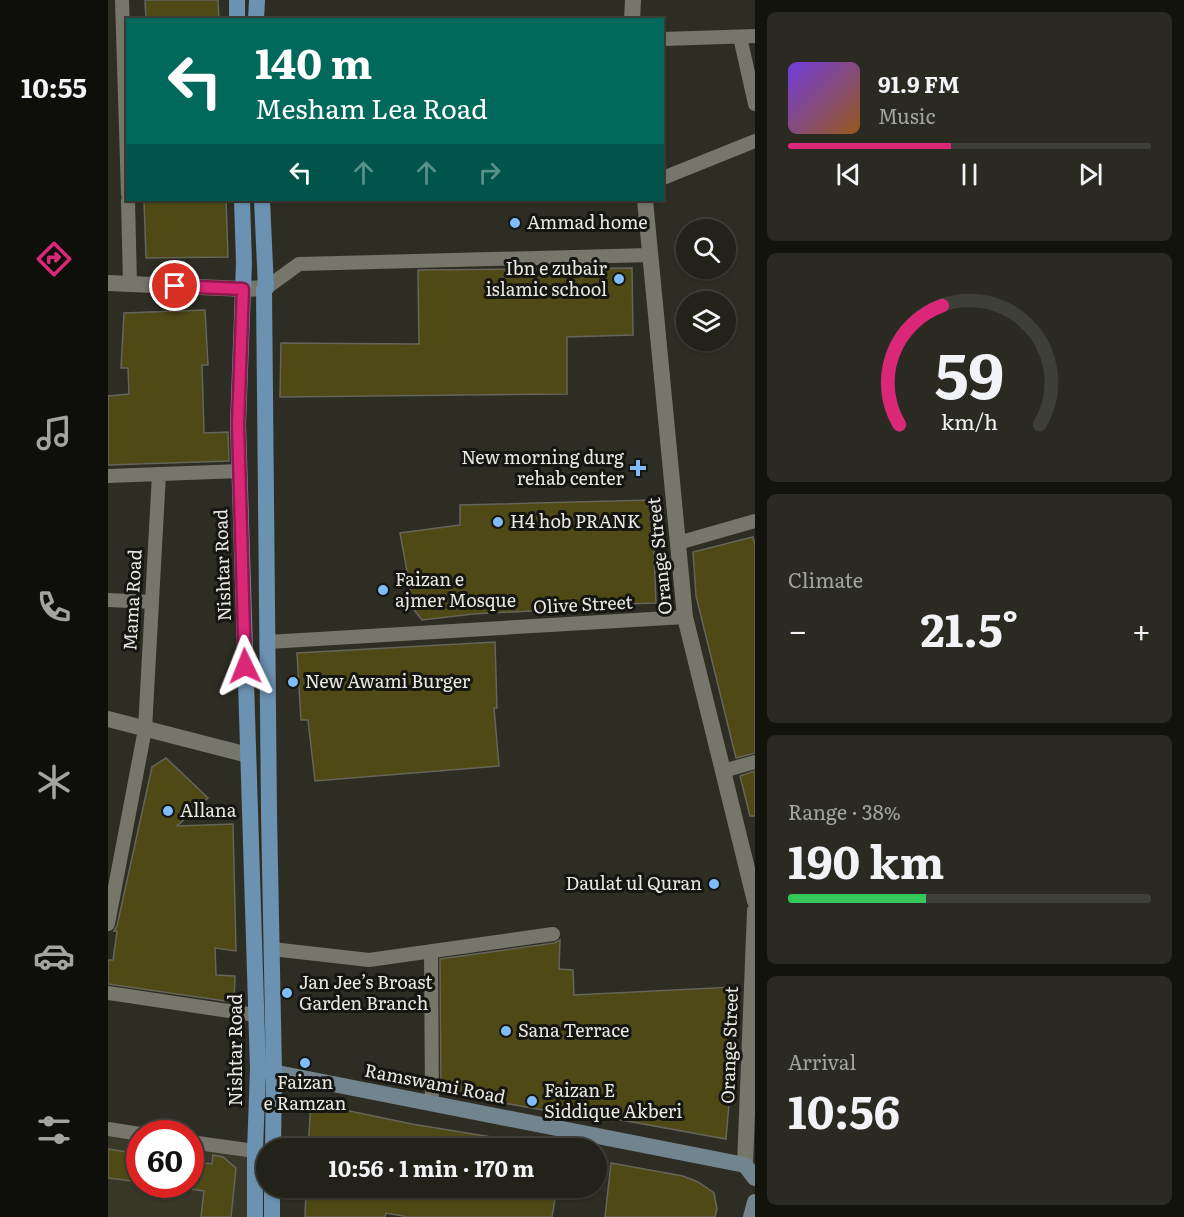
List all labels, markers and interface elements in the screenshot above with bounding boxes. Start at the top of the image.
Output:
text: 140 m [255,30,372,92]
icon: left [156,42,234,120]
text: 10:55 [21,66,87,106]
text: 91.9 FM [878,67,960,100]
text: Mesham Lea Road [255,87,488,127]
text: Music [878,100,935,130]
icon: left [284,156,317,189]
icon: ahead [347,156,380,189]
icon: ahead [410,156,443,189]
icon: right [473,156,506,189]
icon: previous [832,158,865,191]
icon: pause [953,158,986,191]
icon: next [1074,158,1107,191]
place label: Ammad home [527,208,648,235]
marker: Ammad home [508,216,522,230]
map controls [676,219,736,351]
button: search [676,219,736,279]
icon: directions [33,238,75,280]
place label: Ibn e zubair islamic school [486,254,607,302]
pin [149,260,200,311]
icon: arrive [158,269,191,302]
marker: Ibn e zubair islamic school [612,272,626,286]
button: layers [676,291,736,351]
text: 59 [935,326,1004,418]
text: km/h [941,405,998,437]
icon: music [33,412,75,454]
place label: New morning durg rehab center [461,443,625,491]
marker: New morning durg rehab center [629,459,647,477]
street label: Orange Street [639,495,678,616]
place label: H4 hob PRANK [510,507,641,534]
street label: Nishtar Road [206,508,237,622]
marker: H4 hob PRANK [491,515,505,529]
street label: Mama Road [115,548,148,651]
text: Climate [788,564,863,594]
place label: Faizan e ajmer Mosque [395,565,516,613]
marker: Faizan e ajmer Mosque [376,583,390,597]
icon: phone [33,586,75,628]
street label: Olive Street [532,587,634,620]
text: 21.5° [921,594,1018,661]
text: − [788,604,807,653]
text: + [1132,604,1151,653]
position arrow [213,634,277,698]
place label: New Awami Burger [305,667,471,694]
marker: New Awami Burger [286,675,300,689]
icon: climate [33,761,75,803]
place label: Allana [180,796,237,823]
text: Range · 38% [788,796,901,826]
marker: Allana [161,804,175,818]
text: 190 km [788,826,944,893]
place label: Daulat ul Quran [565,869,702,896]
marker: Daulat ul Quran [707,877,721,891]
icon: car [33,935,75,977]
place label: Jan Jee’s Broast Garden Branch [299,968,433,1016]
street label: Orange Street [713,985,744,1104]
marker: Jan Jee’s Broast Garden Branch [280,986,294,1000]
street label: Nishtar Road [221,994,248,1106]
place label: Sana Terrace [518,1016,629,1043]
marker: Sana Terrace [499,1024,513,1038]
text: Arrival [788,1046,856,1076]
marker: Faizan e Ramzan [298,1056,312,1070]
street label: Ramswami Road [362,1056,508,1109]
place label: Faizan e Ramzan [264,1068,347,1116]
place label: Faizan E Siddique Akberi [544,1076,682,1124]
text: 10:56 [788,1076,900,1143]
marker: Faizan E Siddique Akberi [525,1094,539,1108]
icon: filters [33,1109,75,1151]
speed limit sign: 60 [126,1120,204,1198]
text: 10:56 · 1 min · 170 m [329,1151,534,1184]

